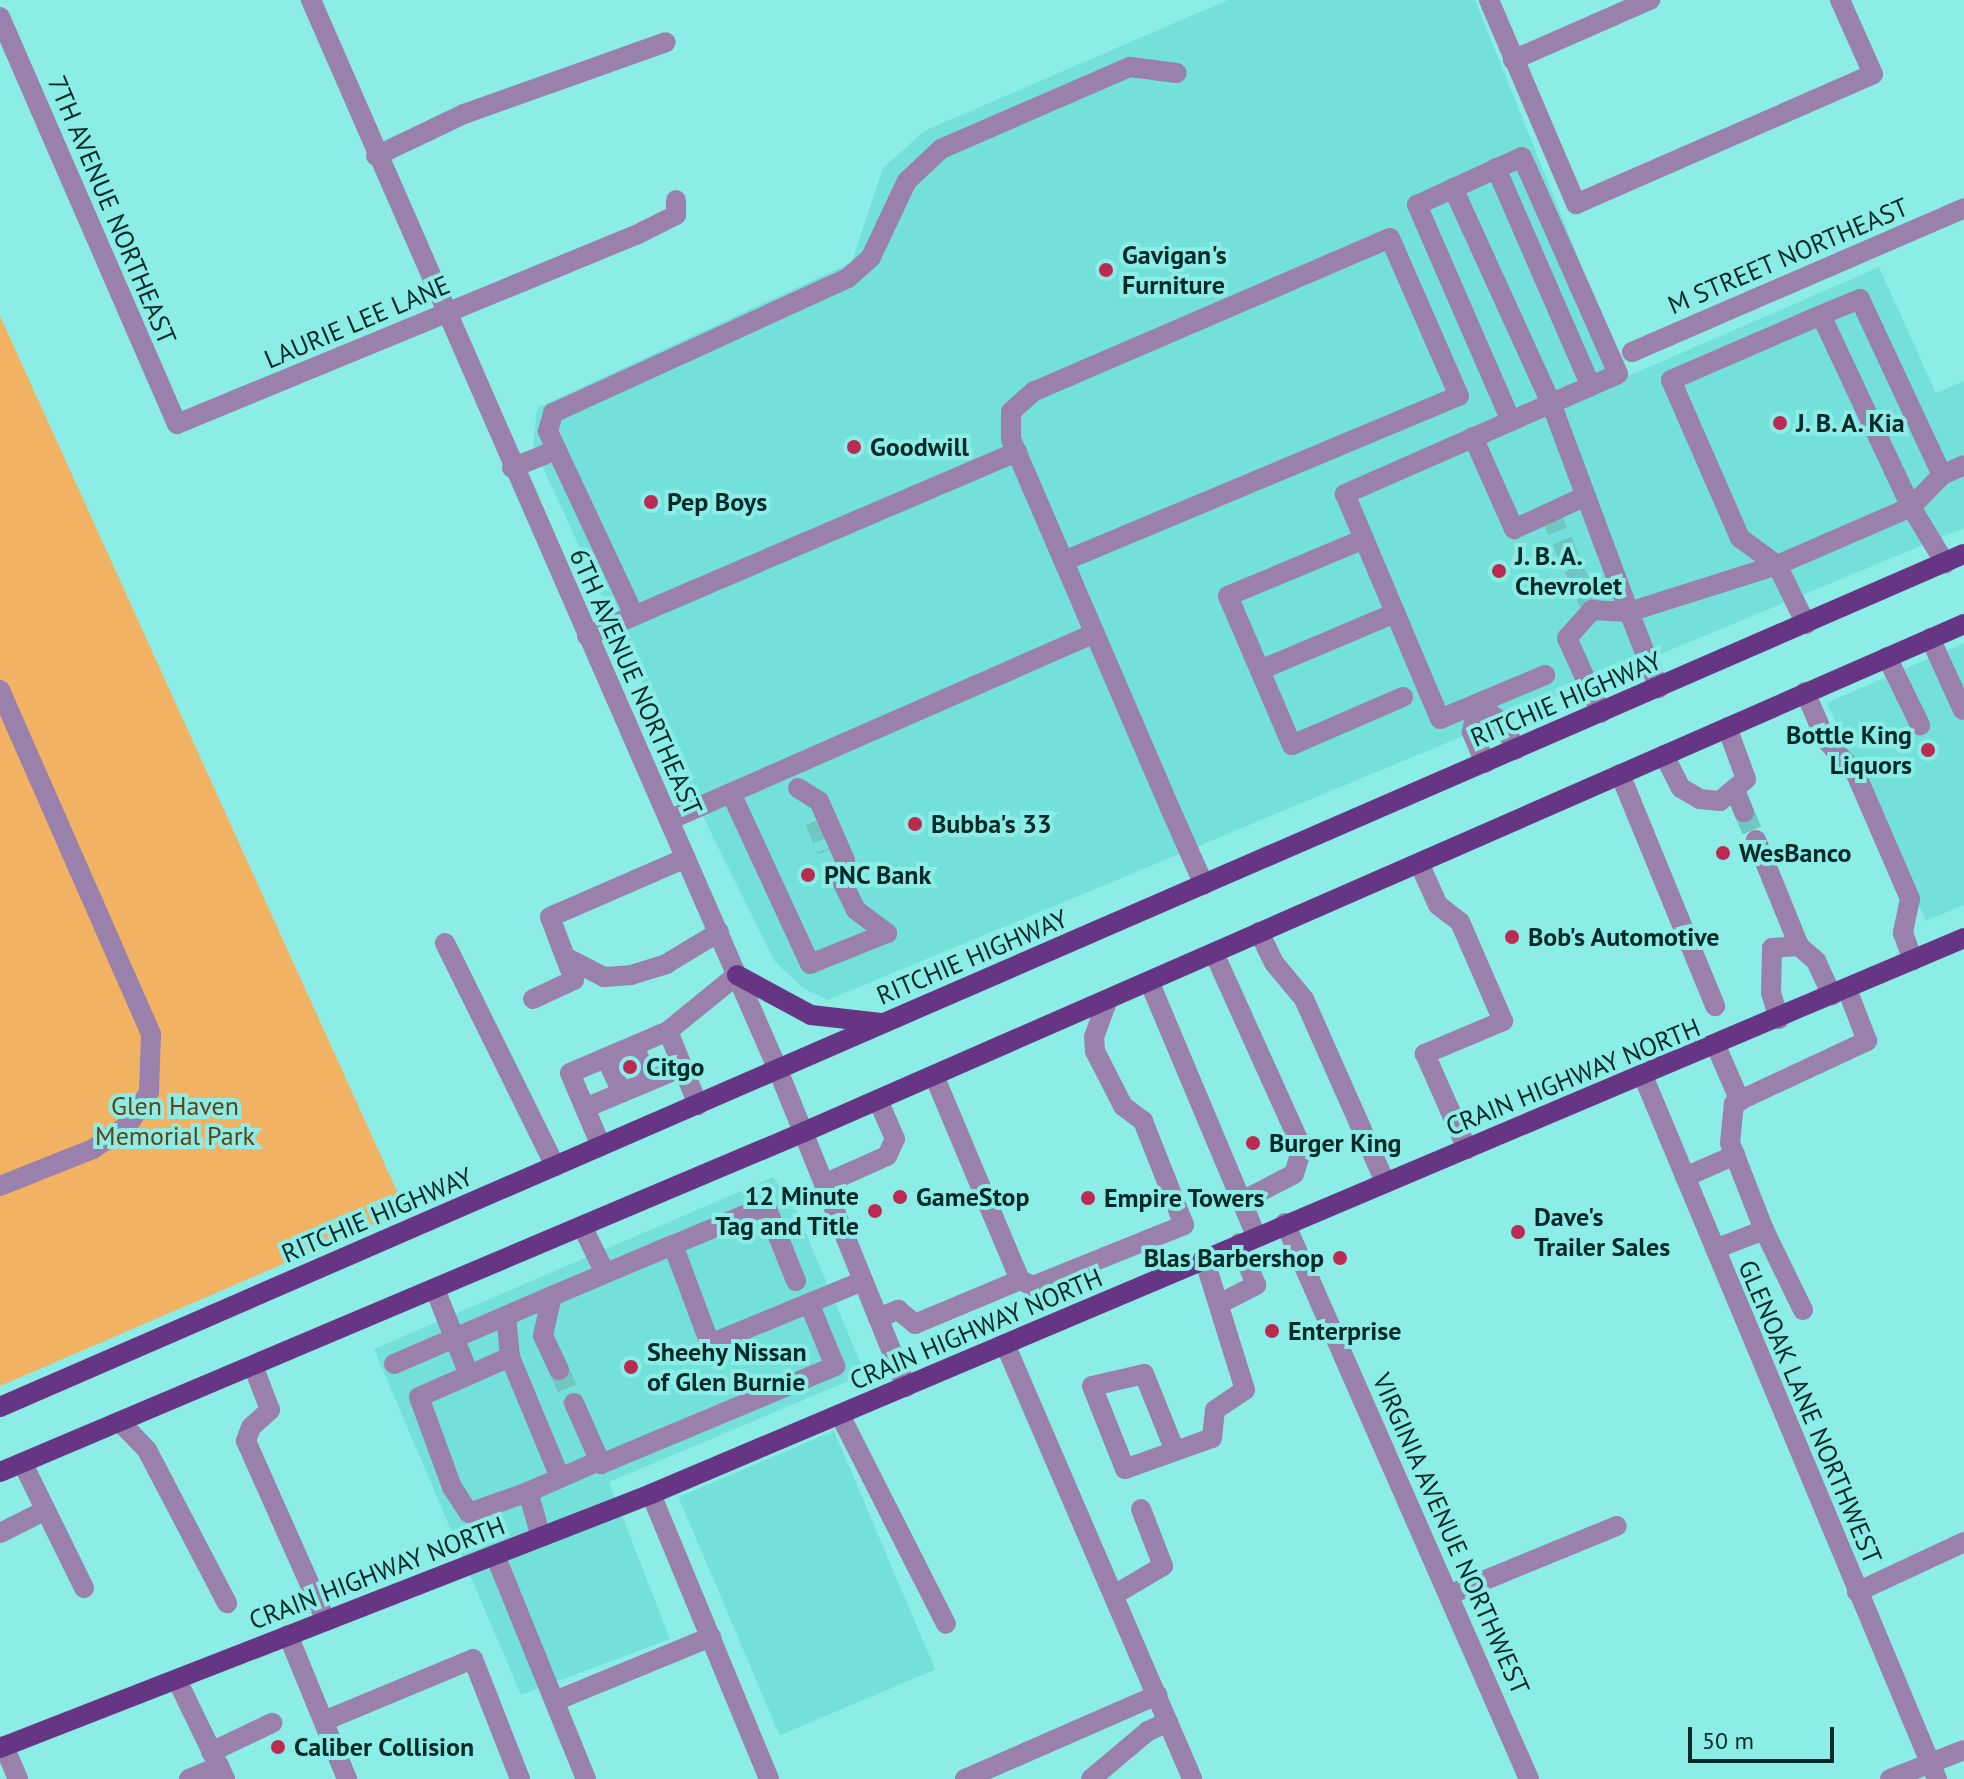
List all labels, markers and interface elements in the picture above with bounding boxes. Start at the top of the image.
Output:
street label: 7TH AVENUE NORTHEAST [41,71,183,349]
street label: M STREET NORTHEAST [1663,191,1913,321]
place label: Gavigan's Furniture [1122,239,1227,300]
marker: Gavigan's Furniture [1097,261,1115,279]
street label: LAURIE LEE LANE [260,269,454,375]
place label: J. B. A. Kia [1796,407,1911,439]
marker: J. B. A. Kia [1771,414,1789,432]
place label: Goodwill [870,431,969,463]
marker: Goodwill [845,438,863,456]
place label: Pep Boys [667,486,767,518]
marker: Pep Boys [642,493,660,511]
place label: J. B. A. Chevrolet [1515,540,1622,602]
street label: 6TH AVENUE NORTHEAST [563,543,709,821]
marker: J. B. A. Chevrolet [1490,562,1508,580]
street label: RITCHIE HIGHWAY [1466,645,1666,753]
place label: Bottle King Liquors [1786,719,1912,780]
marker: Bottle King Liquors [1919,741,1937,759]
place label: Bubba's 33 [931,808,1052,840]
marker: Bubba's 33 [906,815,924,833]
place label: WesBanco [1739,837,1851,869]
marker: WesBanco [1714,844,1732,862]
place label: PNC Bank [824,859,932,891]
marker: PNC Bank [799,866,817,884]
street label: RITCHIE HIGHWAY [872,903,1072,1011]
place label: Bob's Automotive [1528,921,1721,953]
marker: Bob's Automotive [1503,928,1521,946]
street label: CRAIN HIGHWAY NORTH [1441,1012,1705,1142]
place label: Citgo [646,1051,704,1083]
marker: Citgo [621,1058,639,1076]
park label: Glen Haven Memorial Park [95,1090,255,1152]
place label: Burger King [1269,1127,1402,1159]
marker: Burger King [1244,1134,1262,1152]
street label: RITCHIE HIGHWAY [277,1161,477,1269]
place label: 12 Minute Tag and Title [714,1180,859,1242]
place label: GameStop [916,1181,1030,1213]
place label: Empire Towers [1104,1182,1265,1214]
marker: GameStop [891,1188,909,1206]
marker: Empire Towers [1079,1189,1097,1207]
place label: Dave's Trailer Sales [1534,1201,1670,1262]
marker: 12 Minute Tag and Title [866,1202,884,1220]
marker: Dave's Trailer Sales [1509,1223,1527,1241]
place label: Blas Barbershop [1144,1242,1324,1274]
marker: Blas Barbershop [1331,1249,1349,1267]
street label: GLENOAK LANE NORTHWEST [1732,1255,1888,1569]
street label: CRAIN HIGHWAY NORTH [845,1261,1107,1397]
place label: Enterprise [1288,1315,1401,1347]
marker: Enterprise [1263,1322,1281,1340]
place label: Sheehy Nissan of Glen Burnie [647,1336,807,1398]
marker: Sheehy Nissan of Glen Burnie [622,1358,640,1376]
street label: VIRGINIA AVENUE NORTHWEST [1366,1368,1536,1700]
street label: CRAIN HIGHWAY NORTH [244,1510,510,1636]
scale bar [1692,1711,1838,1761]
text: 50 m [1702,1725,1754,1756]
place label: Caliber Collision [294,1731,475,1763]
marker: Caliber Collision [269,1738,287,1756]

